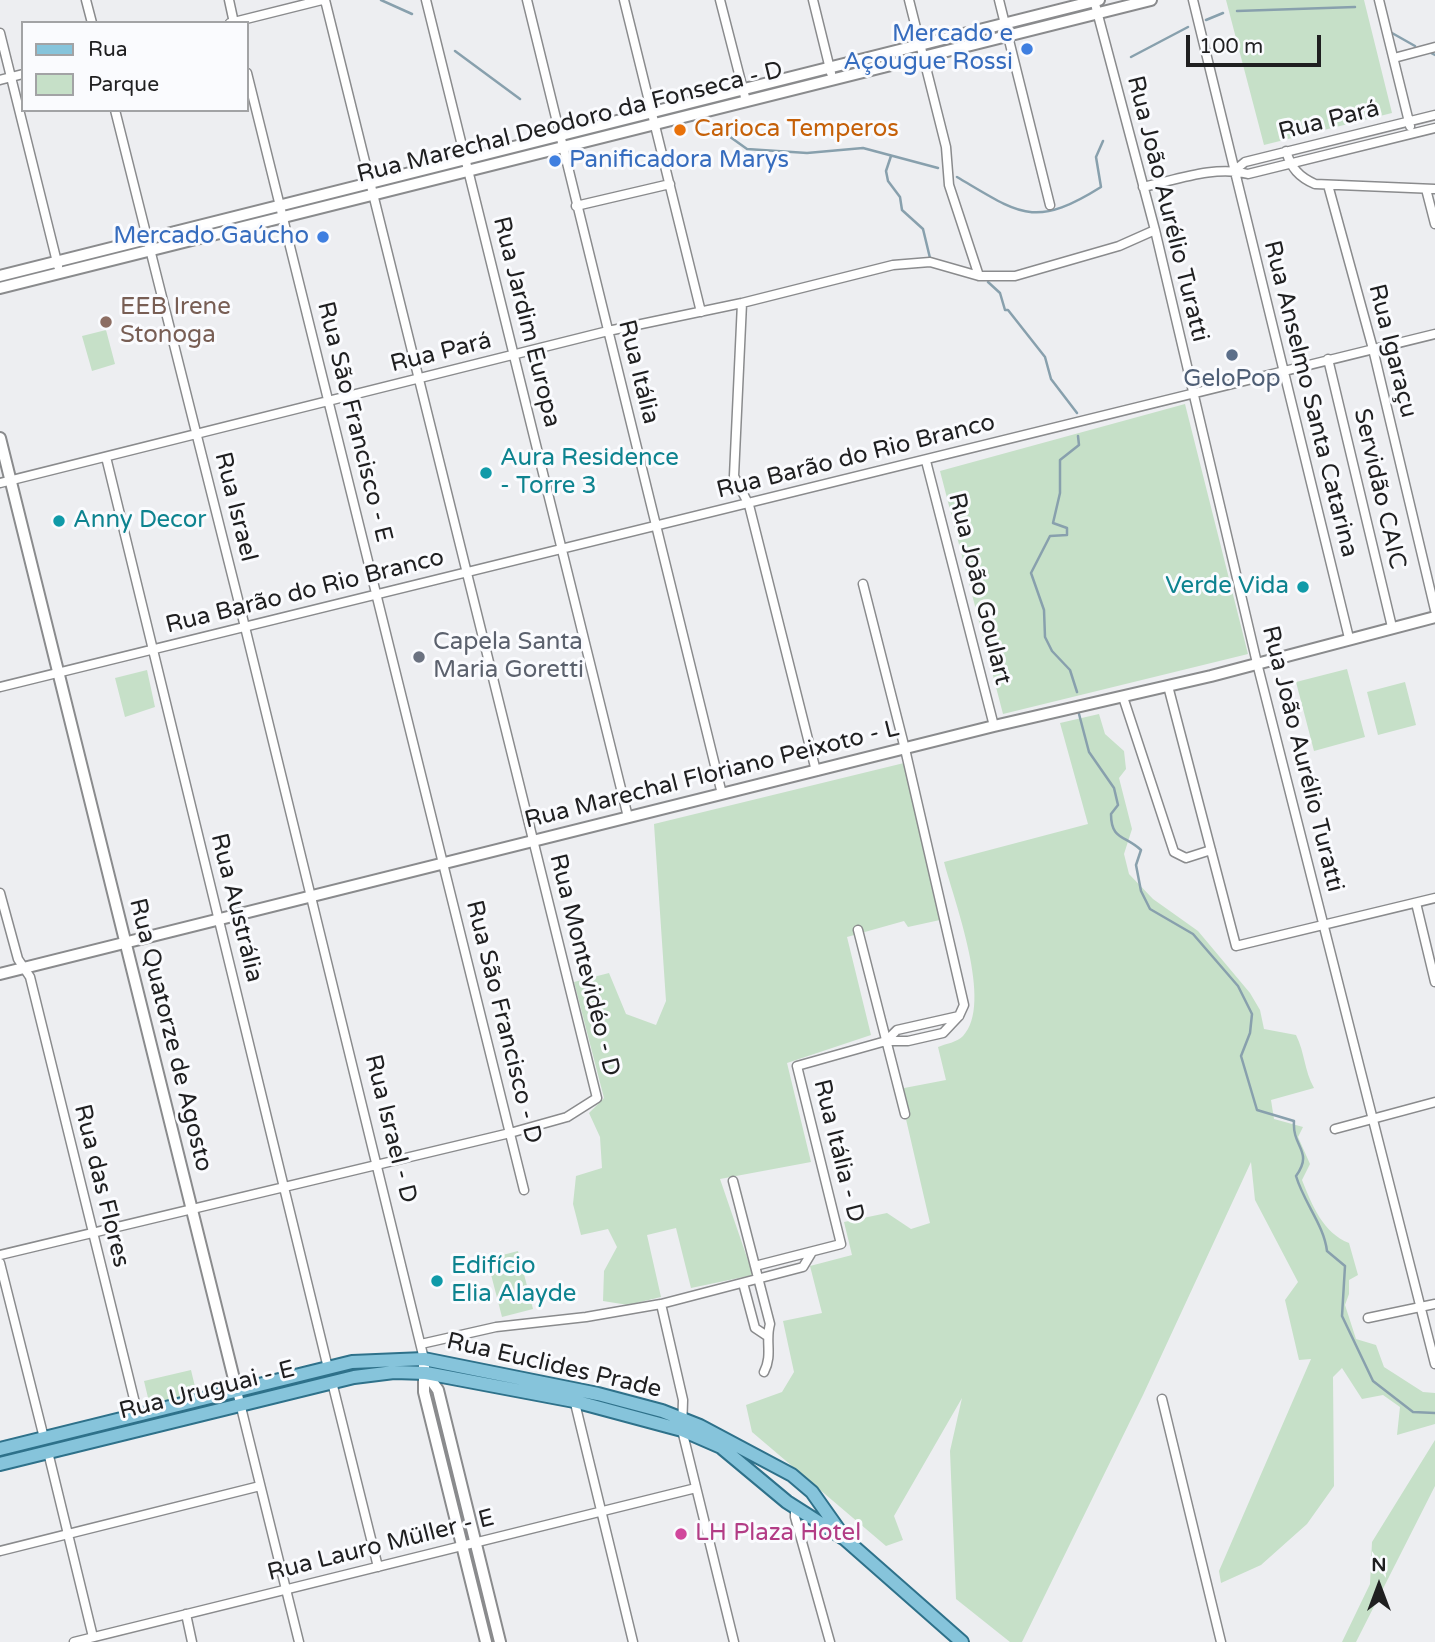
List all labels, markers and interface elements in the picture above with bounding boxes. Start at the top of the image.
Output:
legend [21,21,248,112]
place label: Mercado e Açougue Rossi [843,21,1013,77]
scale bar [1190,21,1325,65]
text: 100 m [1199,34,1263,59]
text: Rua [88,37,128,62]
marker: Mercado e Açougue Rossi [1019,41,1035,57]
street label: Rua Marechal Deodoro da Fonseca - D [354,56,786,190]
text: Parque [88,72,159,97]
street label: Rua João Aurélio Turatti [1120,73,1214,345]
street label: Rua Pará [1275,95,1383,147]
place label: Carioca Temperos [694,116,899,144]
marker: Carioca Temperos [672,122,688,138]
place label: Panificadora Marys [569,147,789,175]
marker: Panificadora Marys [547,153,563,169]
street label: Rua Jardim Europa [486,214,566,430]
place label: Mercado Gaúcho [113,223,309,251]
marker: Mercado Gaúcho [315,229,331,245]
street label: Rua Anselmo Santa Catarina [1257,238,1363,560]
street label: Rua Igaraçu [1361,281,1423,421]
place label: EEB Irene Stonoga [120,294,231,350]
street label: Rua São Francisco - E [310,299,398,545]
marker: EEB Irene Stonoga [98,314,114,330]
street label: Rua Itália [611,317,665,427]
street label: Rua Pará [387,327,495,379]
marker: GeloPop [1224,347,1240,363]
place label: GeloPop [1183,366,1281,394]
street label: Servidão CAIC [1347,406,1411,572]
street label: Rua Barão do Rio Branco [714,408,998,506]
place label: Aura Residence - Torre 3 [500,445,679,501]
street label: Rua Israel [208,449,262,565]
marker: Aura Residence - Torre 3 [478,465,494,481]
street label: Rua João Goulart [941,490,1017,688]
place label: Anny Decor [73,507,207,535]
marker: Anny Decor [51,513,67,529]
street label: Rua Barão do Rio Branco [163,543,447,641]
place label: Verde Vida [1165,573,1289,601]
marker: Verde Vida [1295,579,1311,595]
street label: Rua João Aurélio Turatti [1255,623,1349,895]
place label: Capela Santa Maria Goretti [433,629,584,685]
marker: Capela Santa Maria Goretti [411,649,427,665]
street label: Rua Marechal Floriano Peixoto - L [522,714,902,836]
street label: Rua Austrália [204,831,268,985]
street label: Rua Montevidéo - D [542,851,626,1079]
street label: Rua Quatorze de Agosto [122,895,218,1175]
street label: Rua São Francisco - D [459,897,547,1147]
street label: Rua Israel - D [358,1052,422,1206]
street label: Rua Itália - D [806,1076,870,1226]
street label: Rua das Flores [67,1102,135,1270]
place label: Edifício Elia Alayde [451,1253,576,1309]
marker: Edifício Elia Alayde [429,1273,445,1289]
street label: Rua Euclides Prade [444,1327,664,1405]
street label: Rua Uruguai - E [116,1355,298,1427]
street label: Rua Lauro Müller - E [265,1504,497,1588]
place label: LH Plaza Hotel [695,1520,861,1548]
marker: LH Plaza Hotel [673,1526,689,1542]
north arrow [1344,1551,1414,1621]
text: N [1371,1554,1387,1576]

